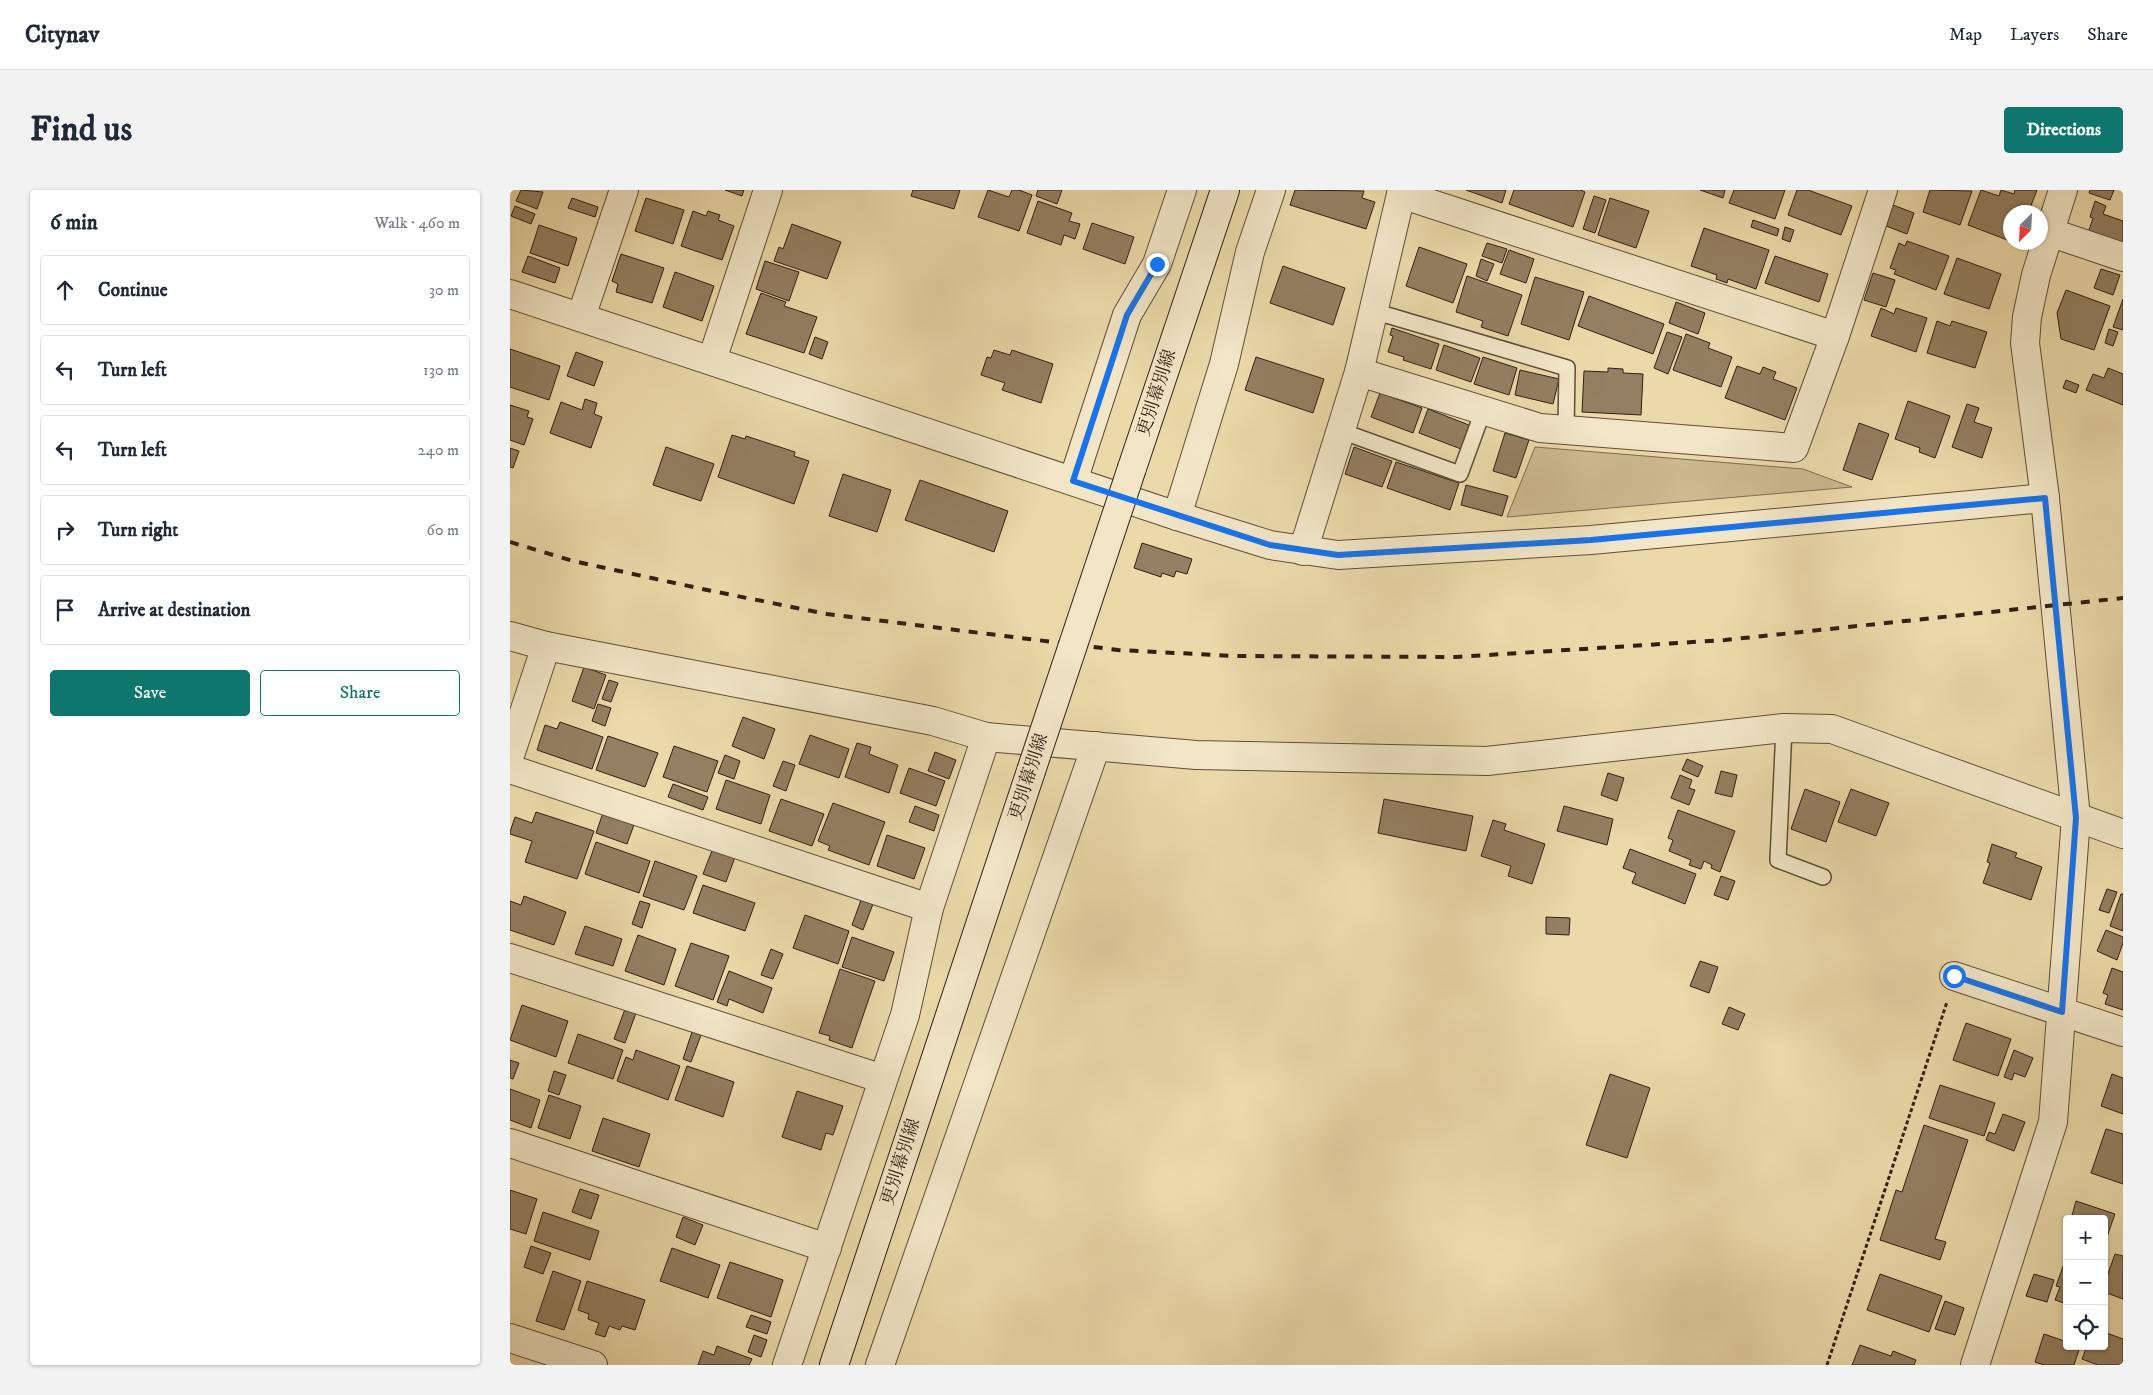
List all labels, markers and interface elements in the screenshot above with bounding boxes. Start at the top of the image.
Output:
text: Citynav [25,20,99,50]
text: Map [1949,24,1982,46]
text: Layers [2010,24,2059,46]
text: Share [2087,24,2128,46]
button: Directions [2004,107,2123,153]
text: Find us [30,108,132,152]
north arrow [2003,205,2048,250]
text: 6 min [50,210,98,236]
text: Walk · 460 m [374,213,460,233]
route end [1146,253,1169,276]
icon: ahead [51,276,79,304]
text: Continue [98,279,168,302]
text: 30 m [429,280,459,300]
street label: 更別幕別線 [1133,347,1181,439]
icon: left [51,356,79,384]
text: Turn left [98,359,167,382]
text: 130 m [423,360,459,380]
icon: left [51,436,79,464]
text: Turn left [98,439,167,462]
text: 240 m [418,440,459,460]
icon: right [51,516,79,544]
text: Turn right [98,519,178,542]
text: 60 m [427,520,459,540]
icon: arrive [51,596,79,624]
text: Arrive at destination [98,599,250,622]
button: Save [50,670,250,716]
button: Share [260,670,460,716]
street label: 更別幕別線 [1005,731,1053,823]
route start [1943,965,1966,988]
street label: 更別幕別線 [877,1116,925,1208]
map controls [2063,1215,2108,1350]
button: + [2063,1215,2108,1260]
button: − [2063,1260,2108,1305]
button: locate [2063,1305,2108,1350]

